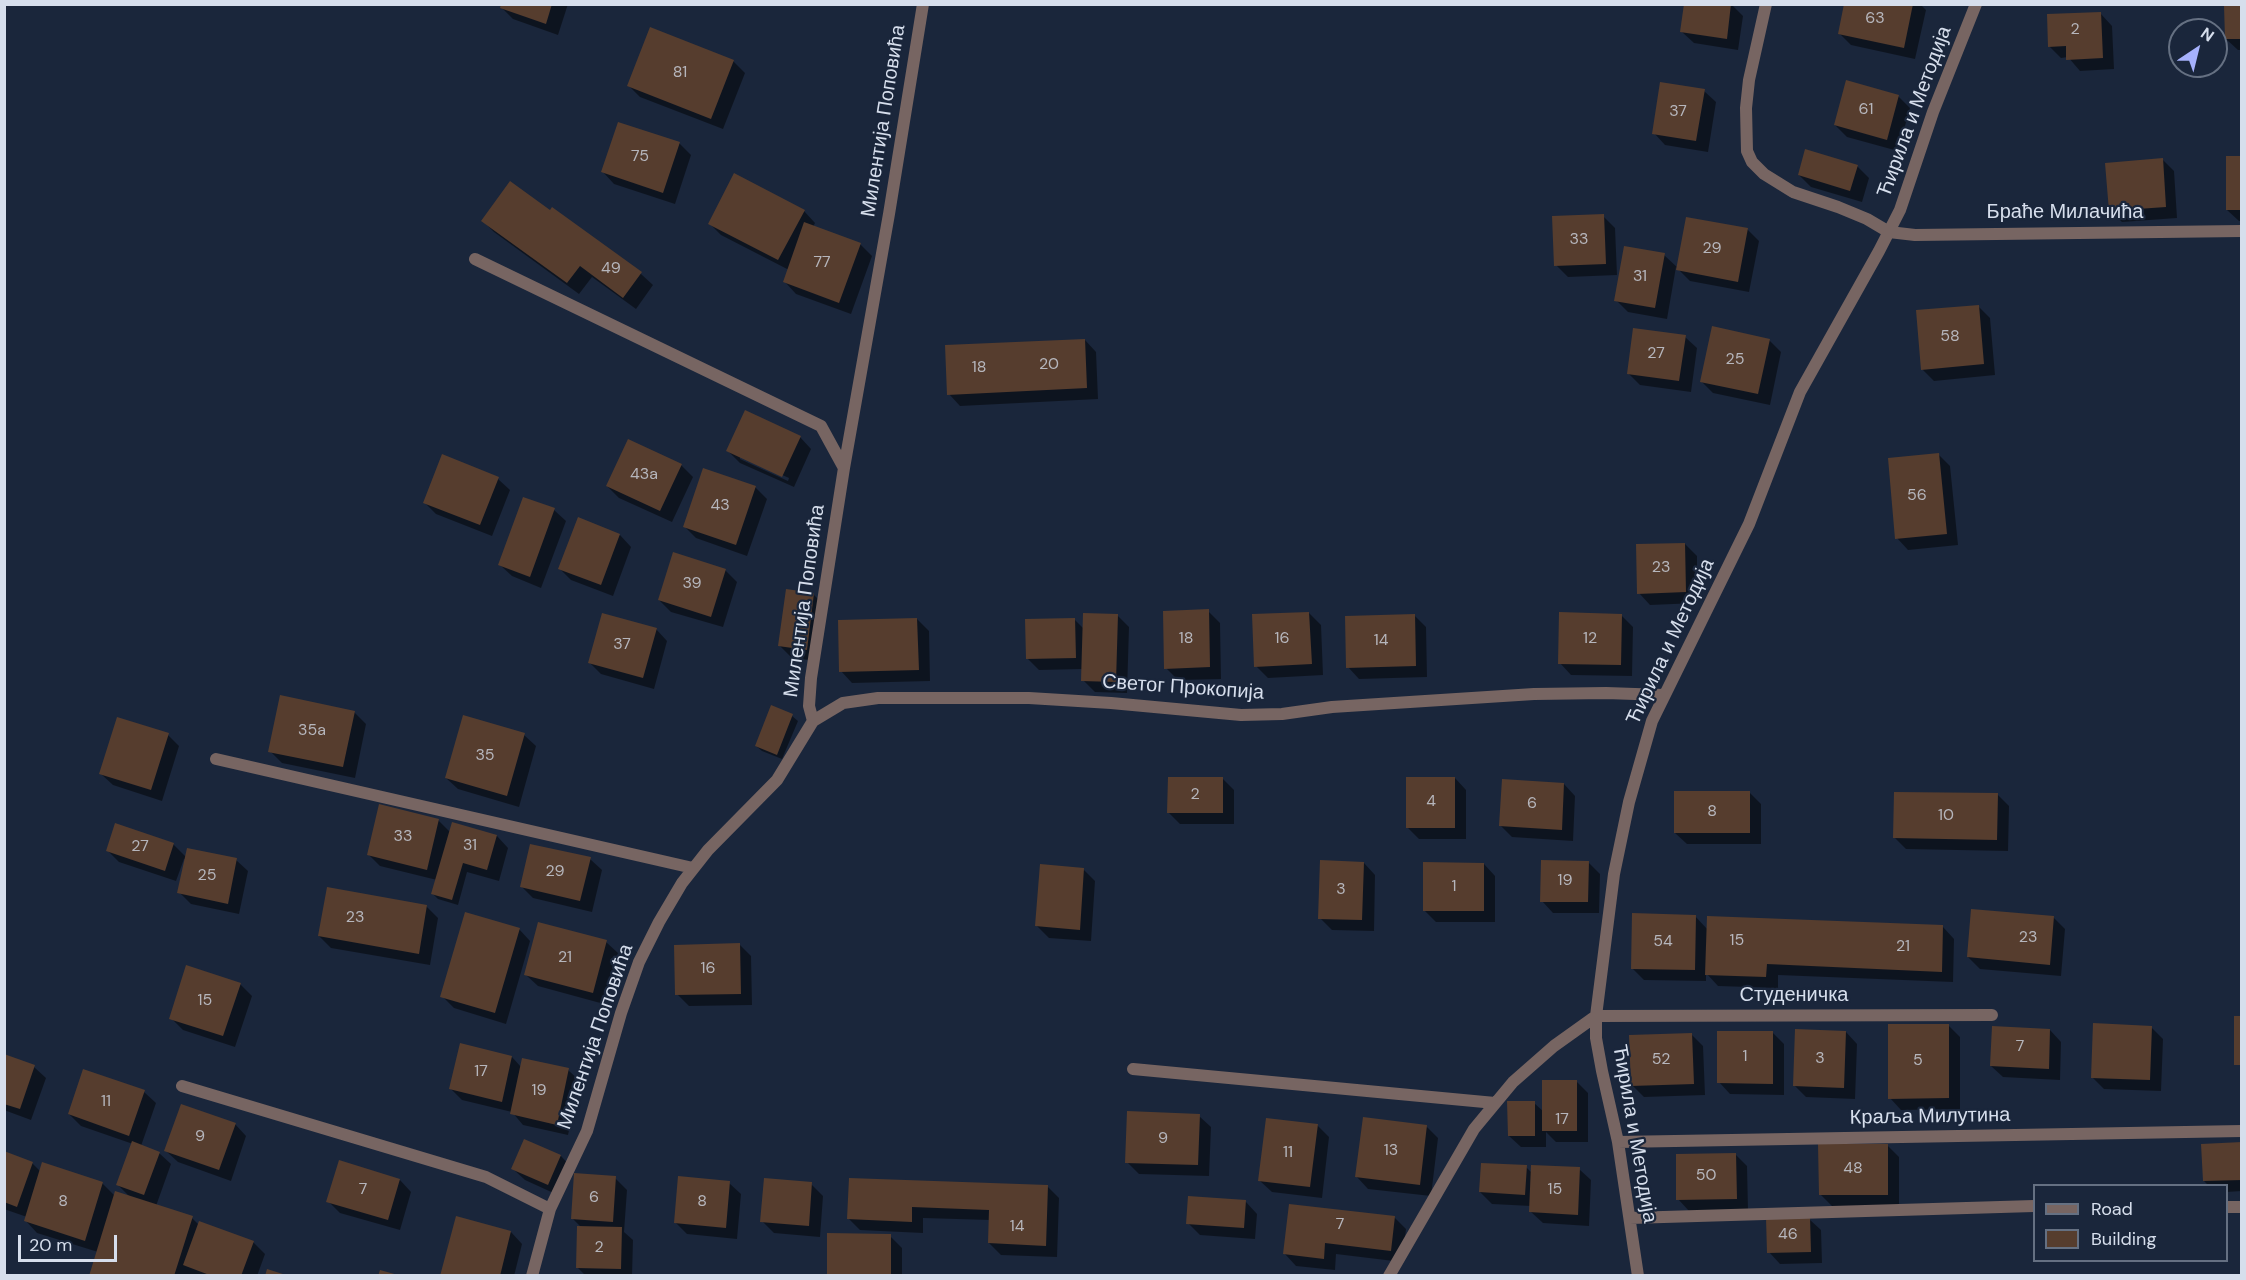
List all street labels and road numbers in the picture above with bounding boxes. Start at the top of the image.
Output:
street label: Милентија Поповића [857,23,911,219]
street label: Ћирила и Методија [1873,23,1957,201]
street label: Браће Милачића [1987,201,2143,225]
street label: Милентија Поповића [780,503,830,699]
street label: Ћирила и Методија [1622,555,1720,729]
street label: Светог Прокопија [1101,670,1265,706]
street label: Милентија Поповића [553,941,639,1133]
street label: Студеничка [1740,984,1848,1008]
street label: Ћирила и Методија [1607,1043,1661,1225]
street label: Краља Милутина [1850,1104,2010,1130]

